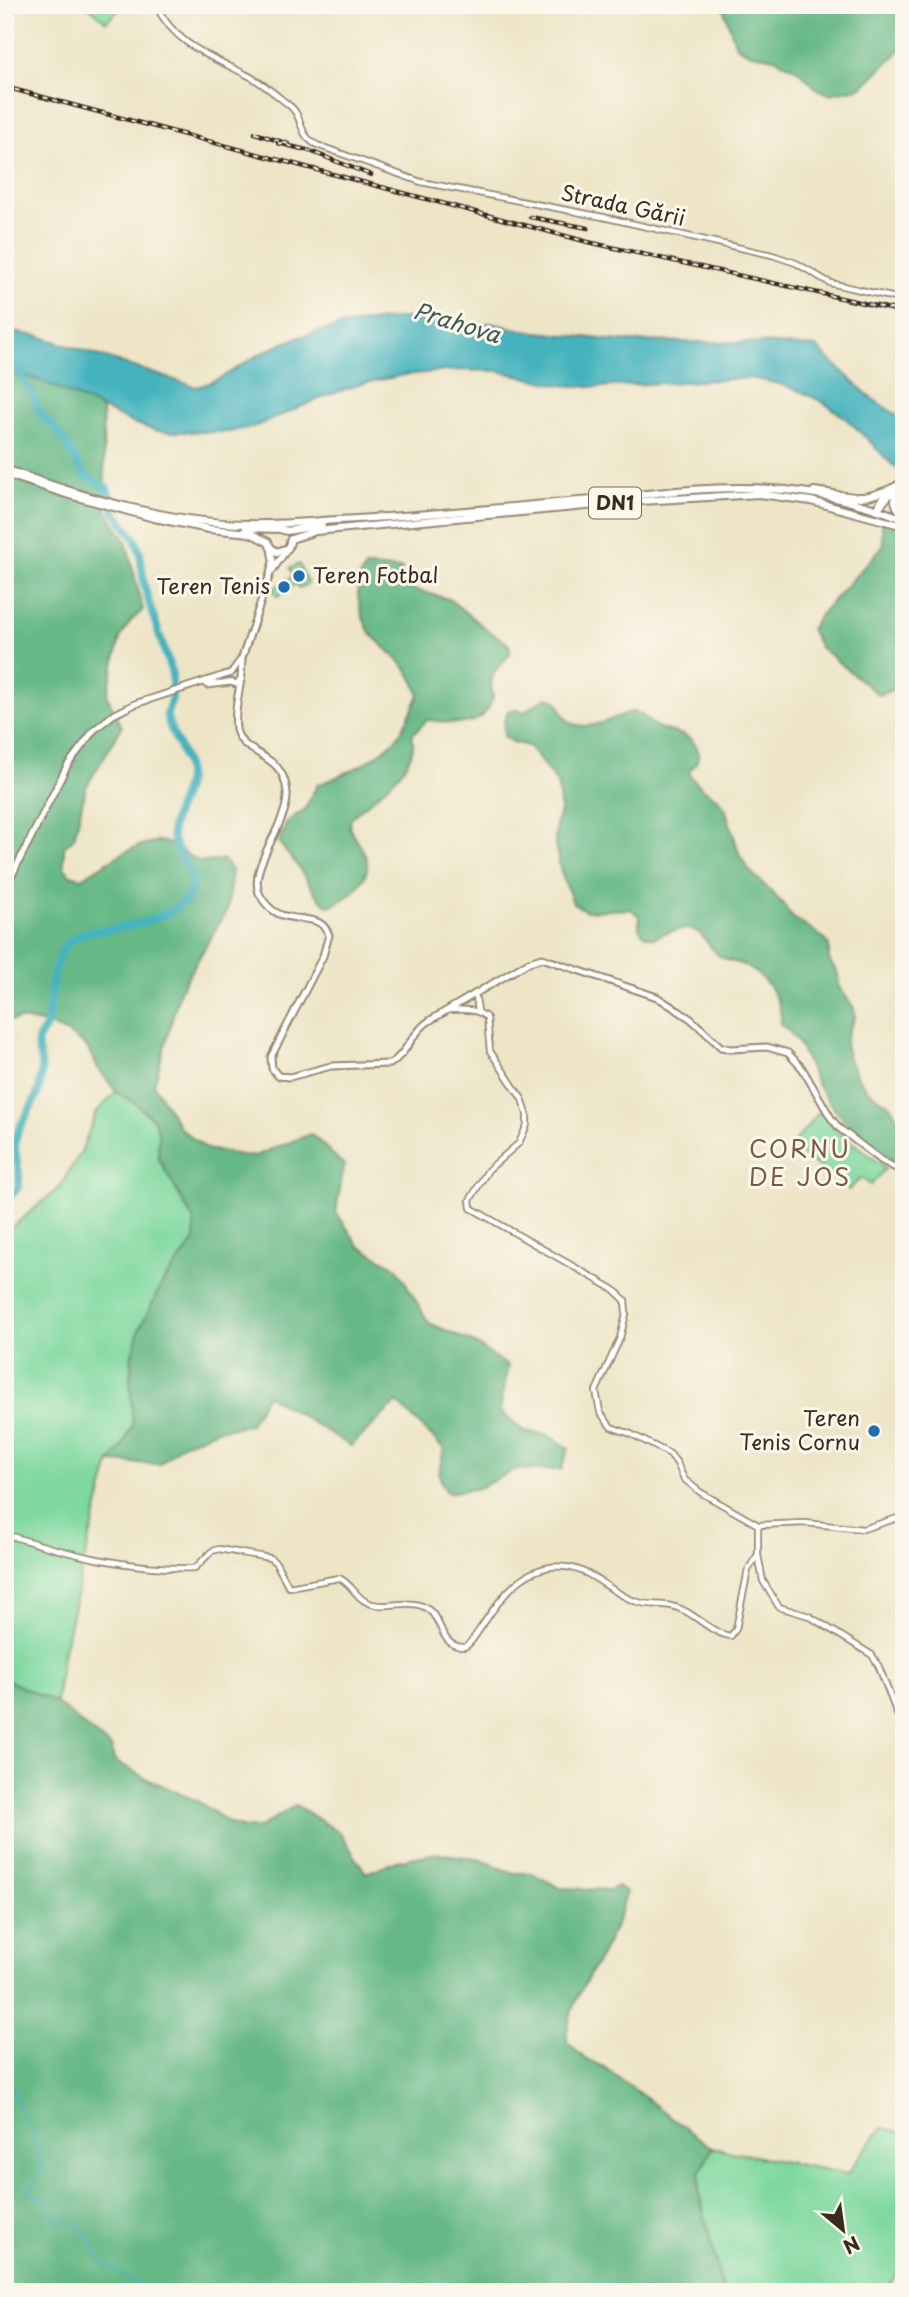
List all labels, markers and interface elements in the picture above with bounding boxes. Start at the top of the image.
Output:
street label: Strada Gării [558,175,689,233]
water label: Prahova [410,292,506,352]
road number: DN1 [589,488,641,518]
place label: Teren Fotbal [313,558,438,590]
marker: Teren Fotbal [291,568,307,584]
place label: Teren Tenis [156,569,270,601]
marker: Teren Tenis [276,579,292,595]
district label: CORNU DE JOS [749,1130,851,1194]
place label: Teren Tenis Cornu [739,1401,860,1457]
marker: Teren Tenis Cornu [866,1423,882,1439]
north arrow [808,2196,878,2266]
text: N [838,2230,865,2262]

